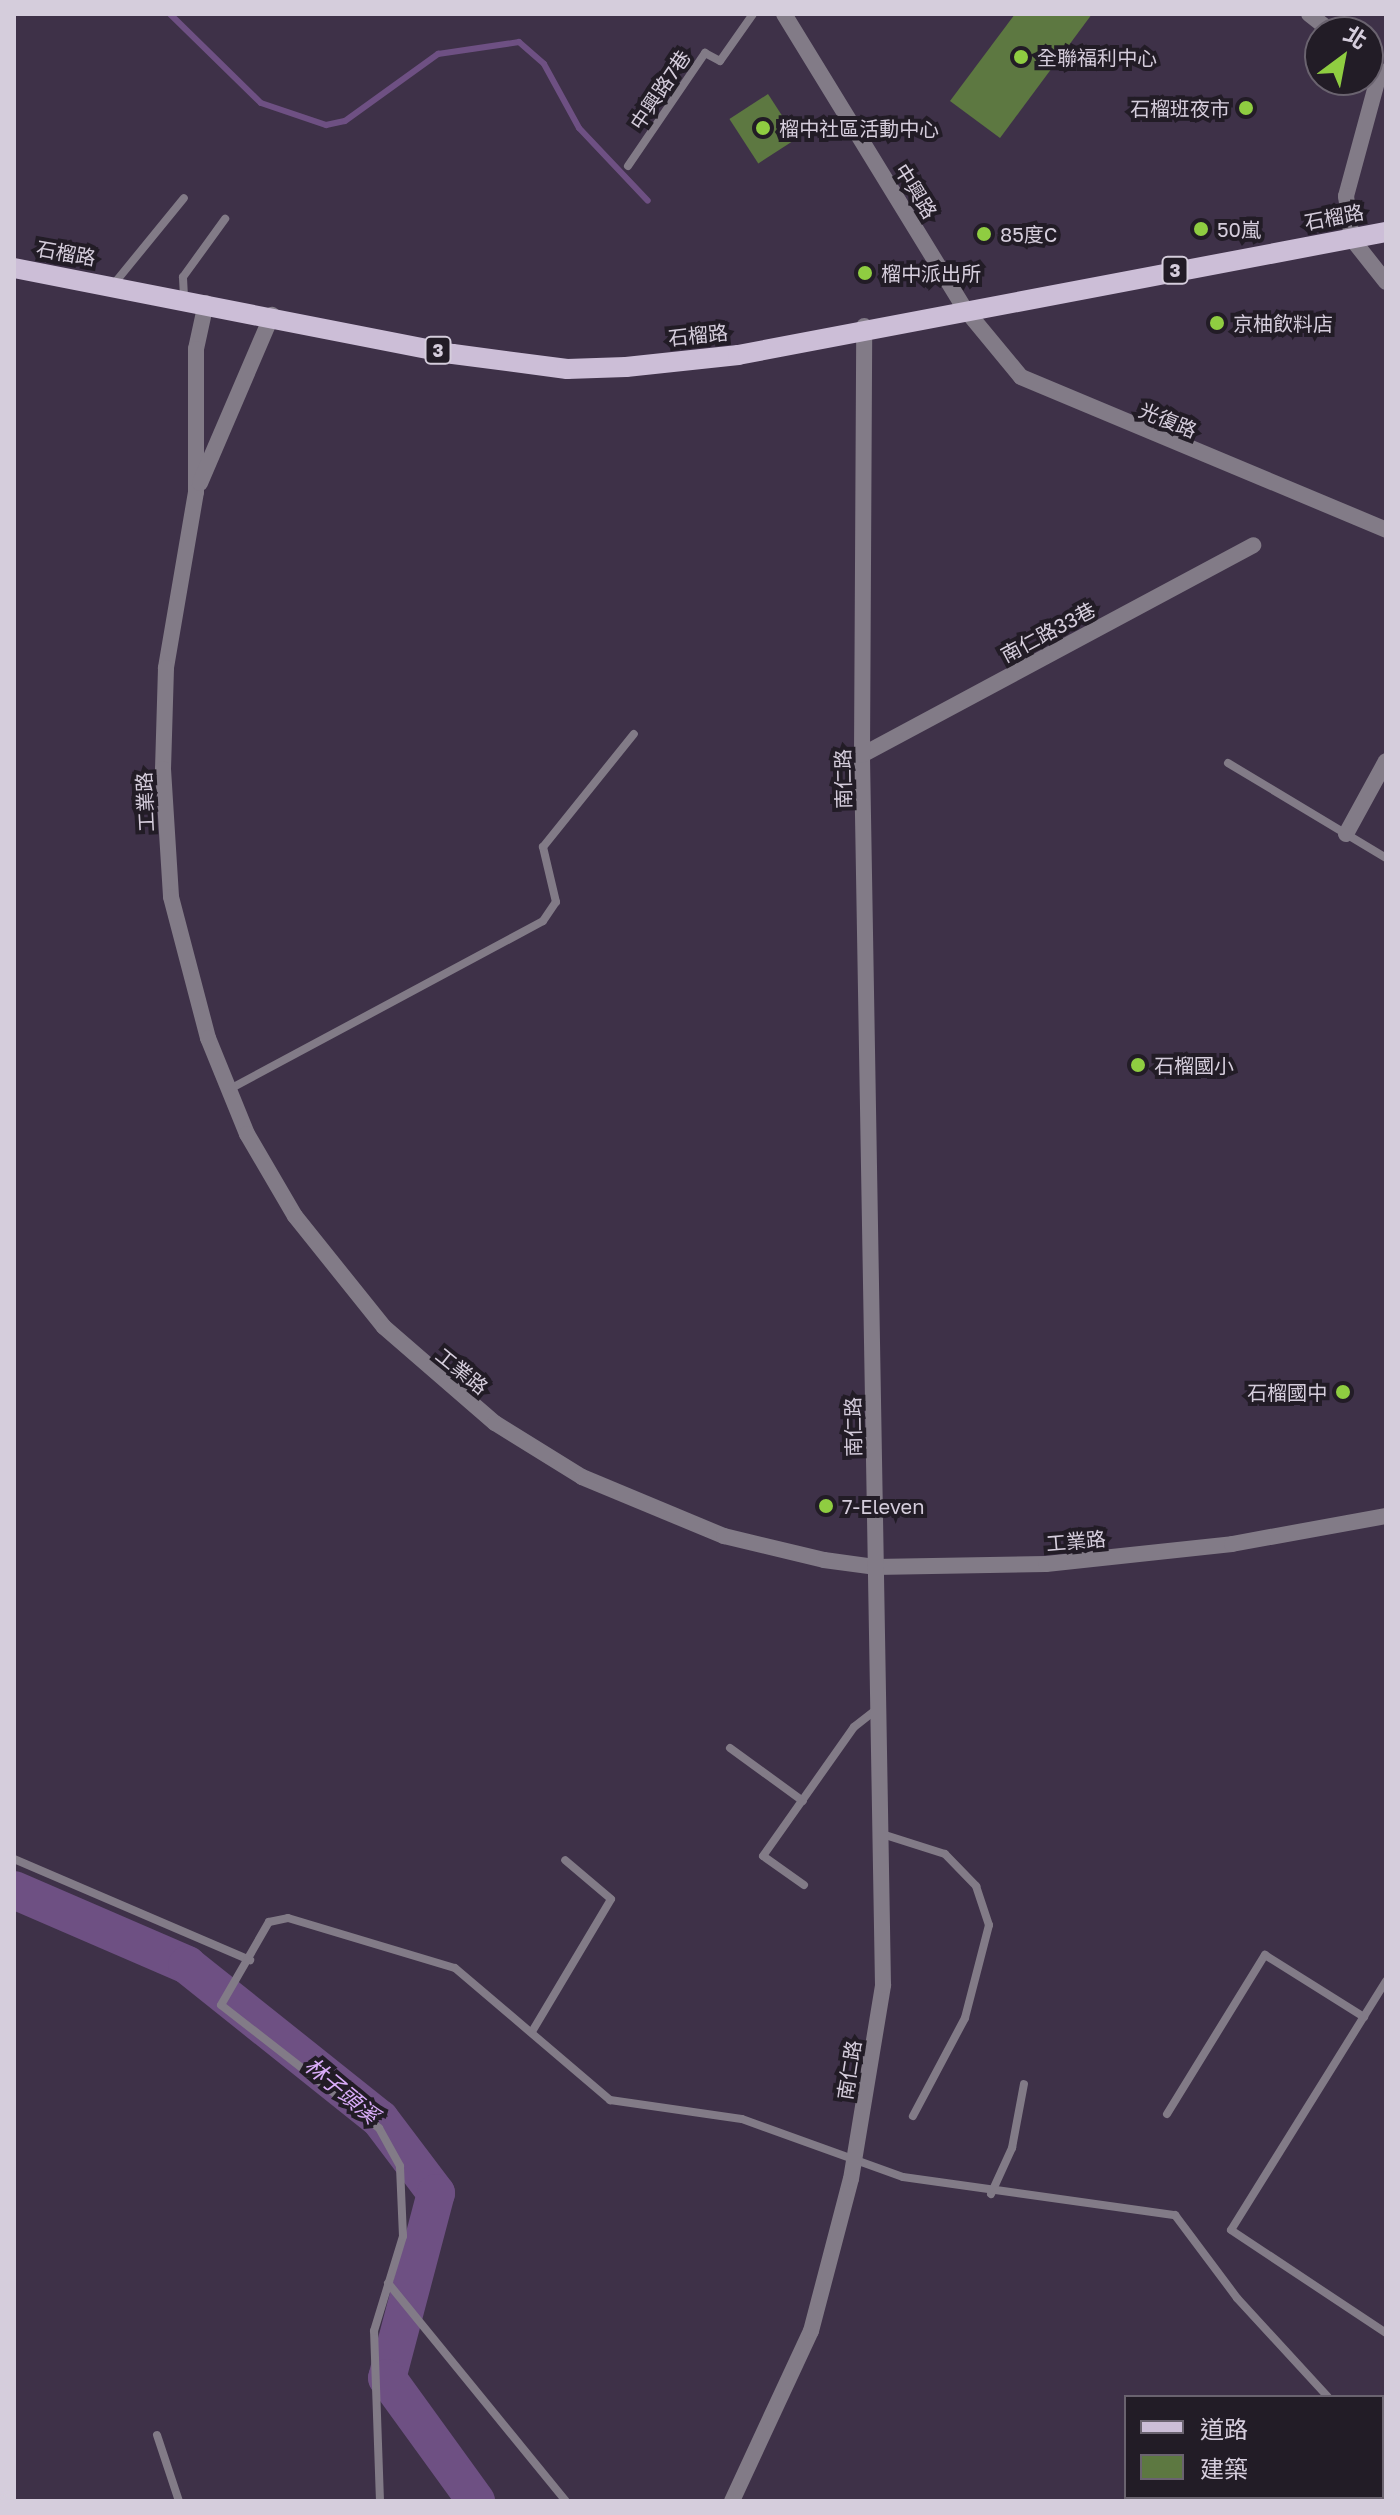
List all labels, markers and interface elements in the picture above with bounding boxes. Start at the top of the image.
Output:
north arrow [1304,16,1384,96]
text: 北 [1339,20,1372,54]
place label: 全聯福利中心 [1037,45,1157,69]
street label: 中興路7巷 [625,46,695,134]
marker: 全聯福利中心 [1012,48,1030,66]
place label: 石榴班夜市 [1130,96,1230,120]
marker: 石榴班夜市 [1237,99,1255,117]
place label: 榴中社區活動中心 [779,116,939,140]
marker: 榴中社區活動中心 [754,119,772,137]
street label: 中興路 [890,159,942,223]
street label: 石榴路 [1302,199,1366,235]
place label: 50嵐 [1217,217,1261,241]
marker: 50嵐 [1192,220,1210,238]
place label: 85度C [1000,222,1057,246]
marker: 85度C [975,225,993,243]
street label: 石榴路 [34,236,98,270]
road number: 3 [1161,256,1189,284]
place label: 榴中派出所 [881,261,981,285]
marker: 榴中派出所 [856,264,874,282]
place label: 京柚飲料店 [1233,311,1333,335]
marker: 京柚飲料店 [1208,314,1226,332]
street label: 石榴路 [667,320,729,350]
road number: 3 [424,336,452,364]
street label: 光復路 [1136,398,1200,442]
street label: 南仁路33巷 [997,597,1099,667]
street label: 南仁路 [830,749,856,809]
street label: 工業路 [131,771,159,833]
place label: 石榴國小 [1154,1053,1234,1077]
marker: 石榴國小 [1129,1056,1147,1074]
street label: 工業路 [431,1343,493,1399]
place label: 石榴國中 [1247,1380,1327,1404]
marker: 石榴國中 [1334,1383,1352,1401]
street label: 南仁路 [840,1397,866,1457]
place label: 7-Eleven [842,1494,924,1518]
marker: 7-Eleven [817,1497,835,1515]
street label: 工業路 [1045,1526,1107,1556]
street label: 南仁路 [832,2038,866,2102]
water label: 林子頭溪 [300,2052,384,2128]
legend [1124,2395,1384,2499]
text: 道路 [1200,2414,1248,2443]
text: 建築 [1200,2454,1248,2483]

